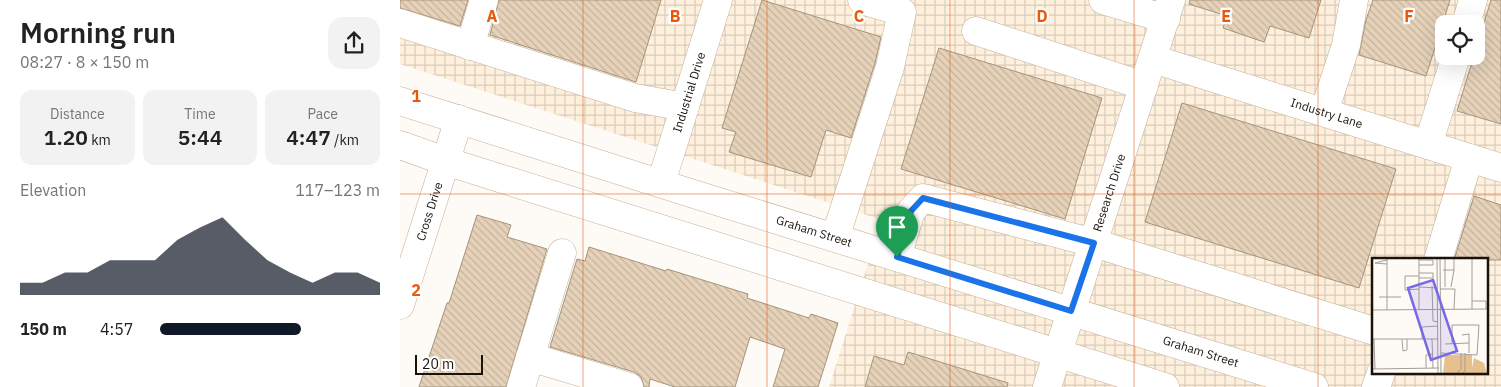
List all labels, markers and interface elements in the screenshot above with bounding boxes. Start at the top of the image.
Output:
text: A [487,6,498,26]
text: B [670,6,681,26]
text: C [854,6,864,26]
text: D [1036,6,1048,26]
text: E [1221,6,1231,26]
text: F [1404,6,1414,26]
text: Morning run [20,14,176,51]
map controls [1435,15,1485,65]
button: locate [1435,15,1485,65]
button: share [328,17,380,69]
street label: Industrial Drive [669,50,708,134]
text: 08:27 · 8 × 150 m [20,52,149,72]
text: 1 [411,86,421,106]
street label: Industry Lane [1289,95,1365,131]
text: Distance [50,105,105,123]
text: Time [184,105,216,123]
text: Pace [307,105,338,123]
text: 1.20 [44,123,88,151]
text: 5:44 [178,123,222,151]
text: 4:47 [286,123,331,151]
text: km [88,131,111,149]
text: /km [331,131,359,149]
street label: Research Drive [1089,151,1128,233]
text: Elevation [20,180,86,200]
text: 117–123 m [295,180,380,200]
street label: Cross Drive [413,180,446,243]
pin [876,206,918,257]
street label: Graham Street [774,212,854,250]
icon: arrive [883,213,911,241]
inset map [1372,258,1488,374]
text: 2 [411,280,421,300]
text: 150 m [20,319,67,339]
text: 4:57 [100,319,133,339]
street label: Graham Street [1161,332,1241,370]
scale bar [415,352,482,375]
text: 20 m [422,355,454,373]

